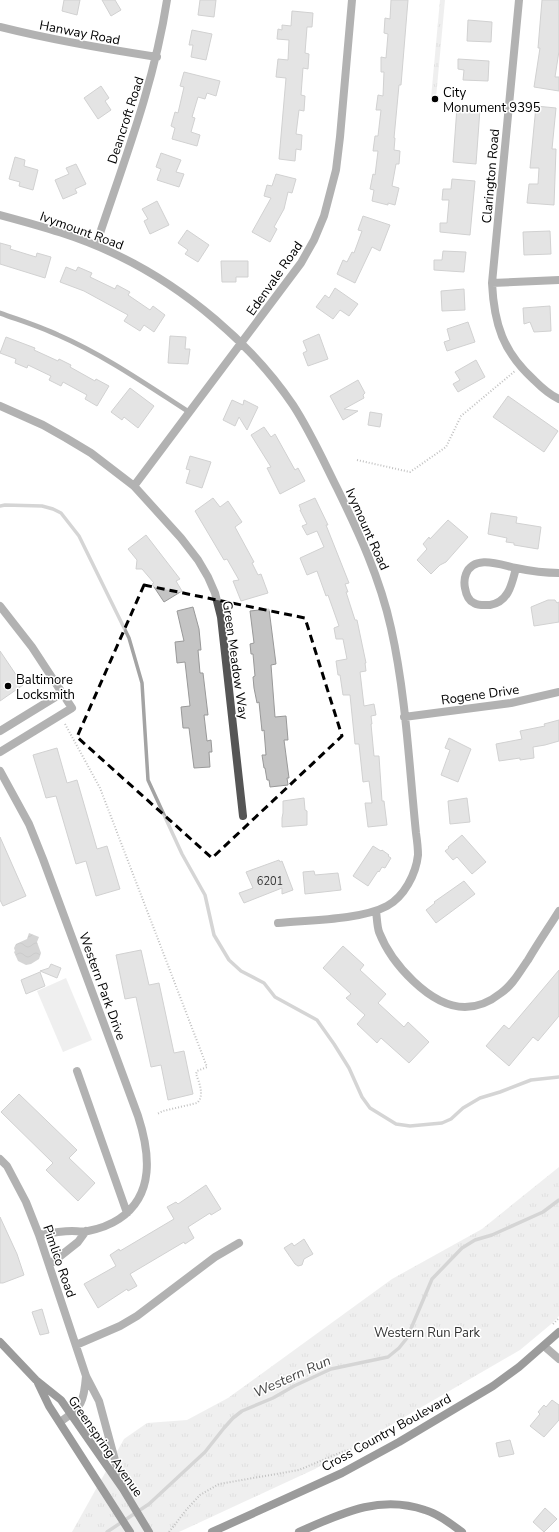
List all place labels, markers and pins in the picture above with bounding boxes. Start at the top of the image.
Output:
place label: City Monument 9395 [443,84,541,117]
marker: City Monument 9395 [430,94,440,104]
place label: Baltimore Locksmith [16,671,75,704]
marker: Baltimore Locksmith [3,681,13,691]

